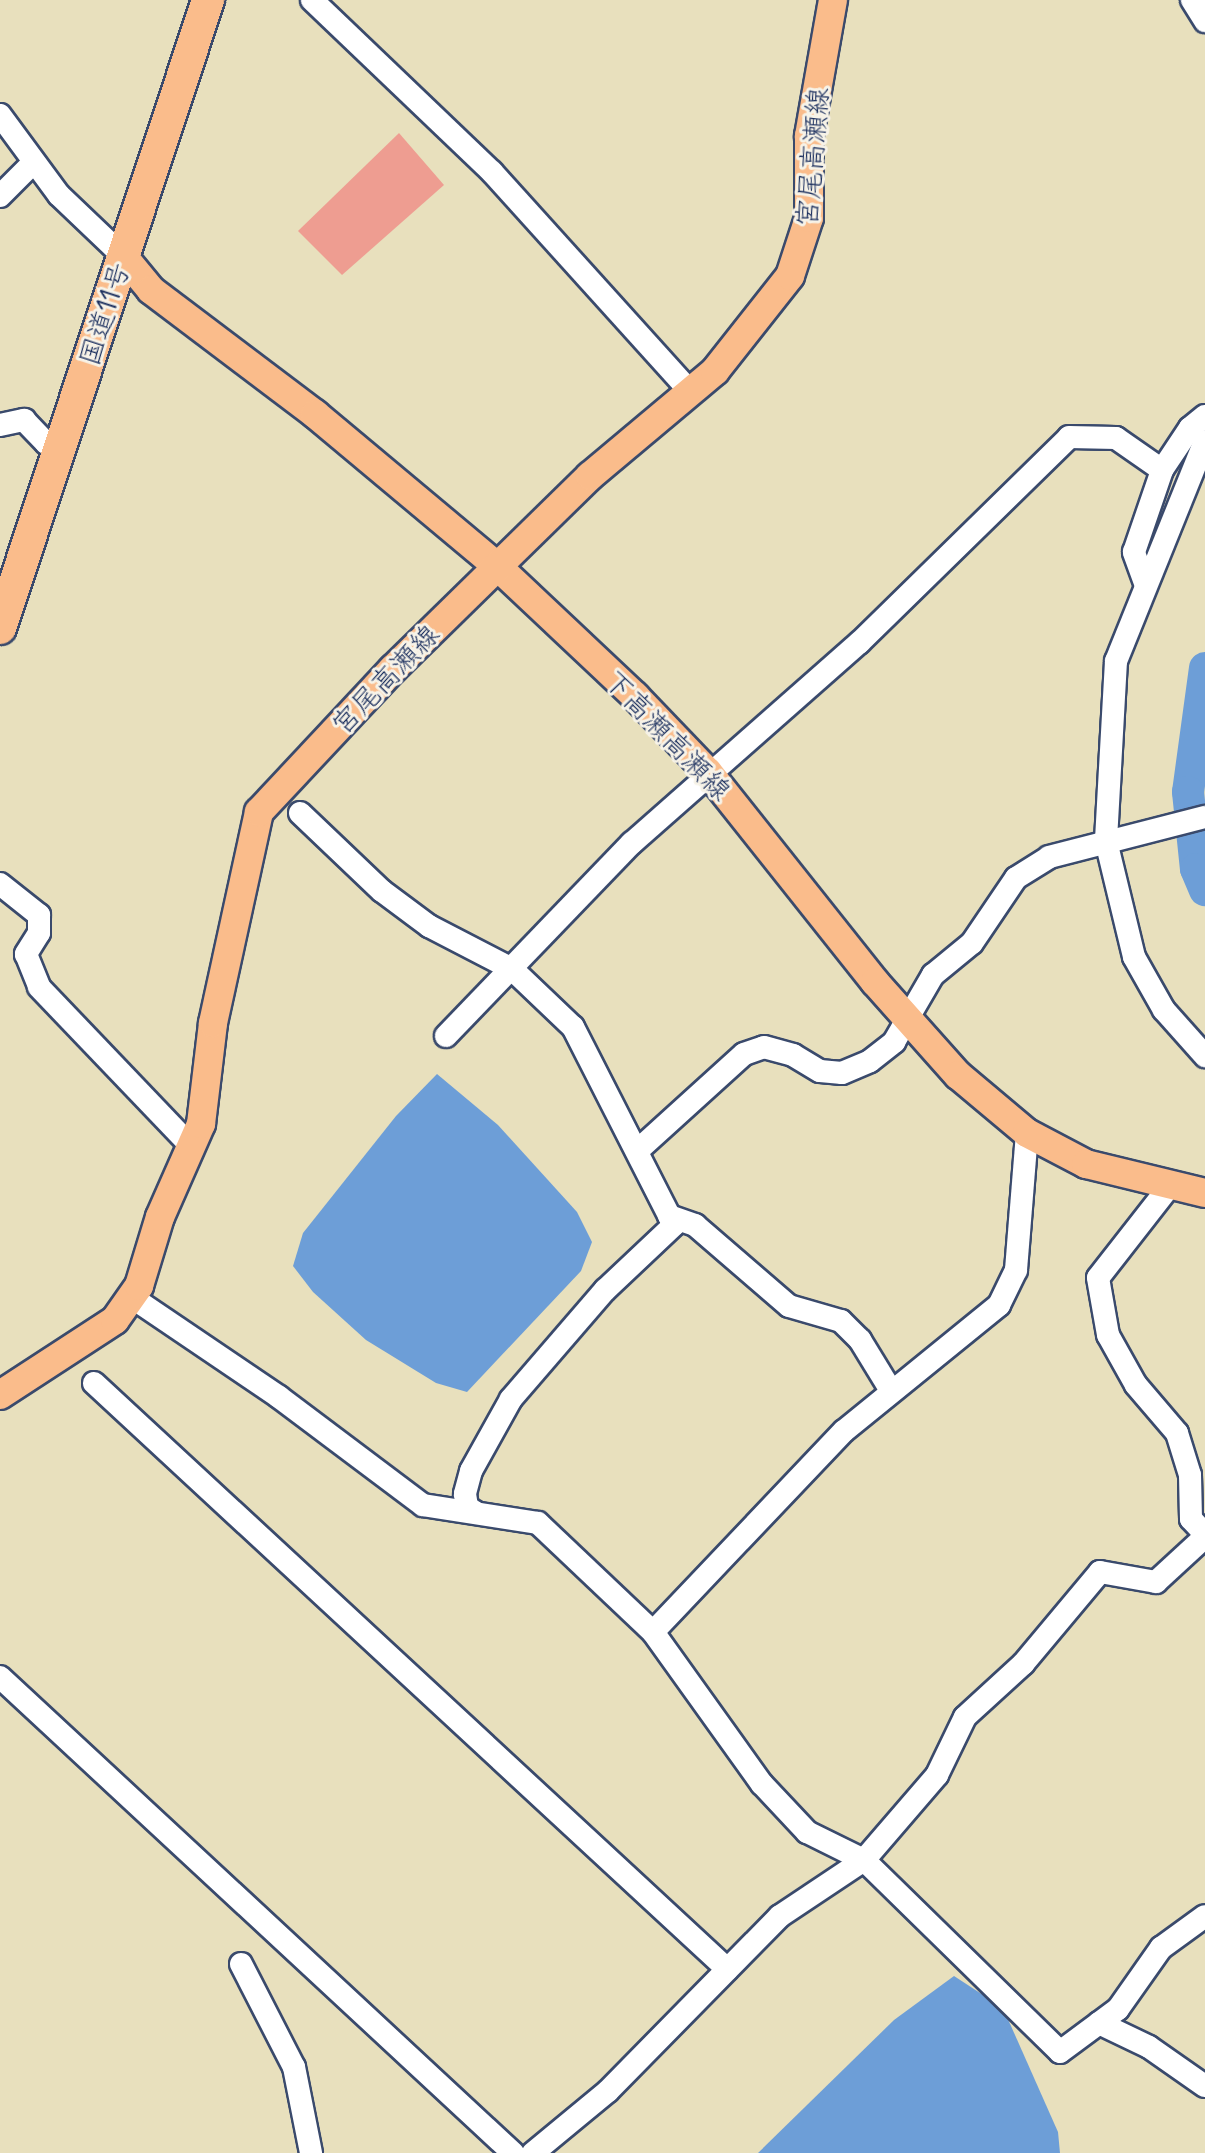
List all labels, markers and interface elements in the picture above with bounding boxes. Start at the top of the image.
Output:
street label: 宮尾高瀬線 [789,86,835,228]
street label: 国道11号 [72,258,136,370]
street label: 宮尾高瀬線 [324,617,446,741]
street label: 下高瀬高瀬線 [598,663,738,807]

